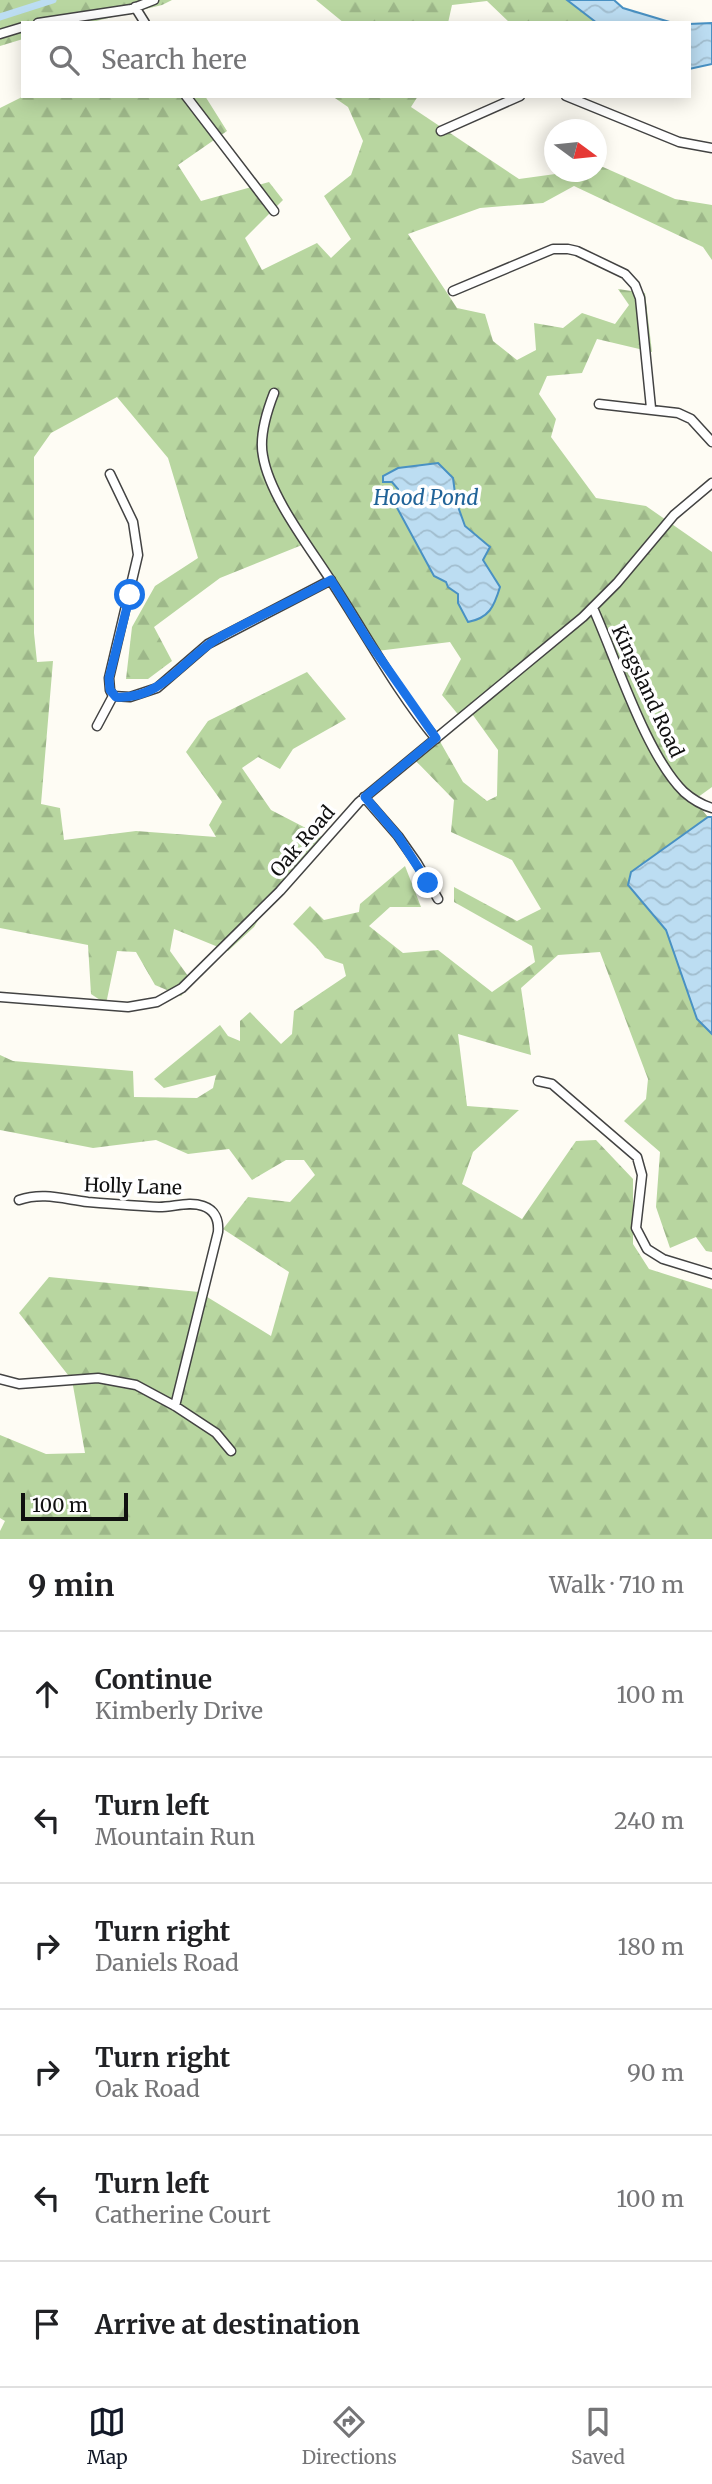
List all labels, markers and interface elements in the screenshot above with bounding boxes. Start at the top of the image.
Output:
search box [21,21,691,98]
icon: search [45,41,83,79]
text: Search here [101,43,247,76]
north arrow [544,119,607,182]
water label: Hood Pond [372,484,479,511]
route start [114,579,145,610]
street label: Kingsland Road [607,621,689,761]
street label: Oak Road [265,800,339,882]
route end [412,867,443,898]
street label: Holly Lane [84,1172,182,1200]
scale bar [21,1490,128,1522]
text: 100 m [32,1493,88,1517]
text: 9 min [28,1566,114,1604]
text: Walk · 710 m [549,1570,684,1599]
text: Continue [95,1663,212,1696]
icon: ahead [28,1675,66,1713]
text: 100 m [616,1680,684,1709]
text: Kimberly Drive [95,1696,263,1725]
text: Turn left [95,1789,209,1822]
icon: left [28,1801,66,1839]
text: 240 m [614,1806,684,1835]
text: Mountain Run [95,1822,255,1851]
text: Turn right [95,1915,230,1948]
icon: right [28,1927,66,1965]
text: 180 m [618,1932,684,1961]
text: Daniels Road [95,1948,239,1977]
text: Turn right [95,2041,230,2074]
icon: right [28,2053,66,2091]
text: 90 m [627,2058,684,2087]
text: Oak Road [95,2074,200,2103]
text: Turn left [95,2167,209,2200]
icon: left [28,2179,66,2217]
text: 100 m [616,2184,684,2213]
text: Catherine Court [95,2200,271,2229]
icon: arrive [28,2305,66,2343]
text: Arrive at destination [95,2308,360,2341]
tab: Map [87,2403,128,2469]
tab: Directions [302,2403,397,2469]
tab: Saved [571,2403,625,2469]

